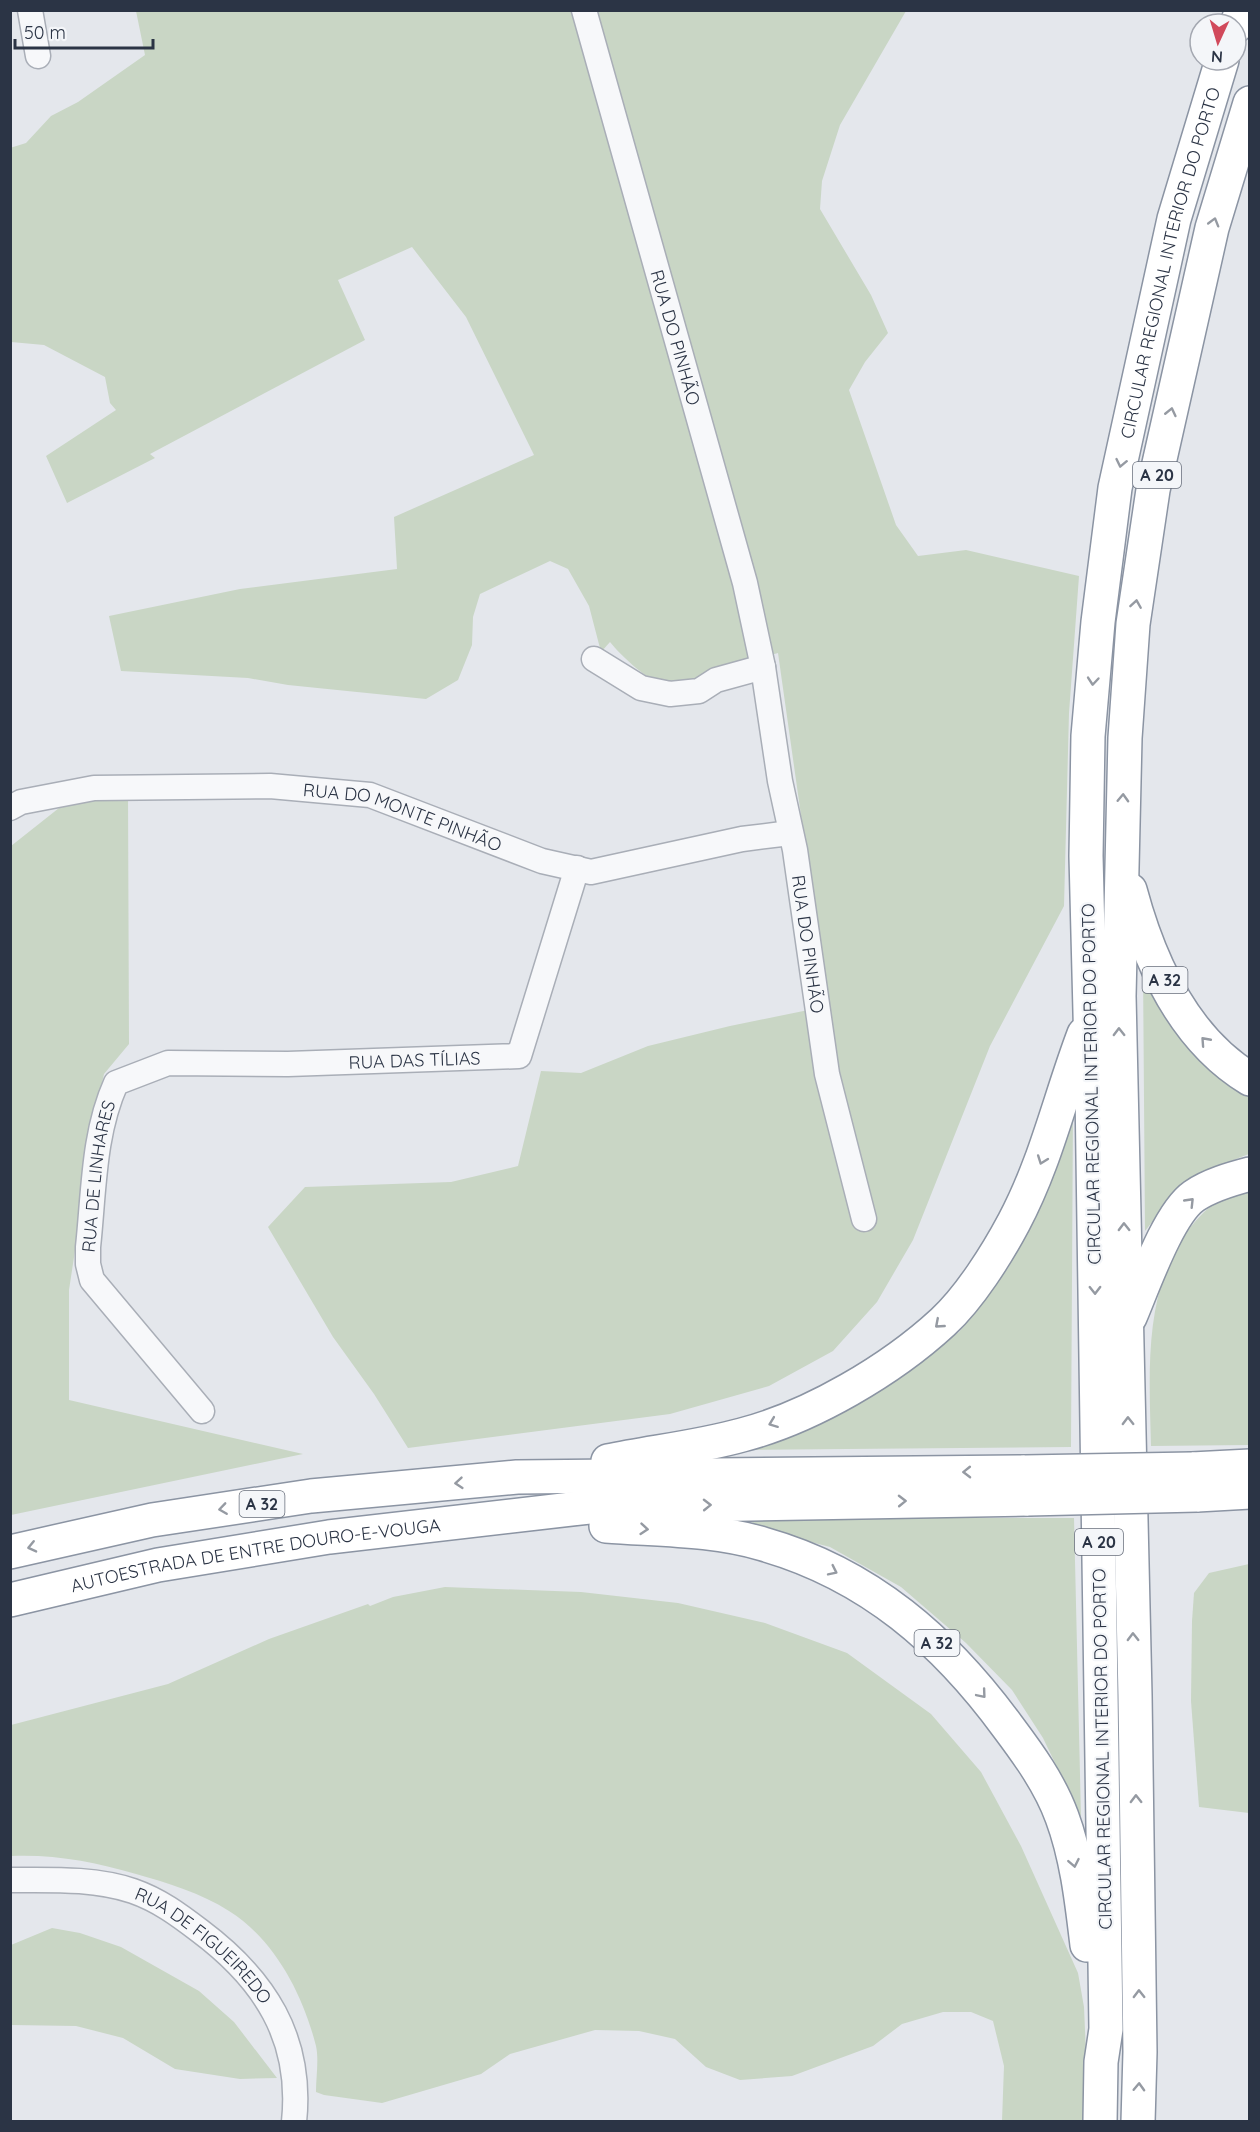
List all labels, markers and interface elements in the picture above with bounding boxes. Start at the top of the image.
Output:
scale bar [15,12,153,50]
north arrow [1188,12,1248,72]
text: 50 m [24,21,66,44]
text: N [1210,47,1224,67]
street label: CIRCULAR REGIONAL INTERIOR DO PORTO [1115,84,1225,441]
one-way arrow [1207,217,1219,228]
street label: RUA DO PINHÃO [646,267,706,408]
one-way arrow [1163,407,1176,417]
one-way arrow [1115,457,1128,467]
road number: A 20 [1133,462,1181,488]
one-way arrow [1130,599,1142,608]
one-way arrow [1087,676,1100,685]
street label: RUA DO MONTE PINHÃO [302,778,505,856]
one-way arrow [1116,794,1129,803]
street label: RUA DO PINHÃO [787,873,830,1015]
street label: CIRCULAR REGIONAL INTERIOR DO PORTO [1076,903,1106,1265]
road number: A 32 [1142,967,1188,993]
one-way arrow [1113,1027,1126,1036]
one-way arrow [1201,1037,1212,1048]
street label: RUA DAS TÍLIAS [348,1046,481,1073]
street label: RUA DE LINHARES [76,1097,120,1254]
one-way arrow [1036,1154,1049,1165]
one-way arrow [1183,1198,1194,1208]
one-way arrow [1117,1222,1130,1231]
one-way arrow [1089,1285,1101,1294]
one-way arrow [935,1317,946,1328]
one-way arrow [768,1416,779,1428]
one-way arrow [1122,1417,1134,1426]
one-way arrow [962,1466,971,1479]
one-way arrow [454,1476,463,1489]
road number: A 32 [240,1491,284,1517]
one-way arrow [898,1495,907,1508]
one-way arrow [703,1499,712,1511]
one-way arrow [219,1503,228,1515]
street label: AUTOESTRADA DE ENTRE DOURO-E-VOUGA [68,1513,442,1597]
one-way arrow [640,1522,649,1535]
road number: A 20 [1075,1529,1123,1555]
one-way arrow [27,1540,37,1553]
one-way arrow [826,1564,837,1575]
street label: CIRCULAR REGIONAL INTERIOR DO PORTO [1087,1568,1117,1930]
road number: A 32 [914,1630,960,1656]
one-way arrow [1127,1632,1139,1641]
one-way arrow [975,1687,986,1698]
one-way arrow [1130,1794,1142,1803]
one-way arrow [1067,1857,1080,1867]
street label: RUA DE FIGUEIREDO [132,1881,277,2008]
one-way arrow [1133,1989,1145,1998]
one-way arrow [1132,2082,1145,2091]

